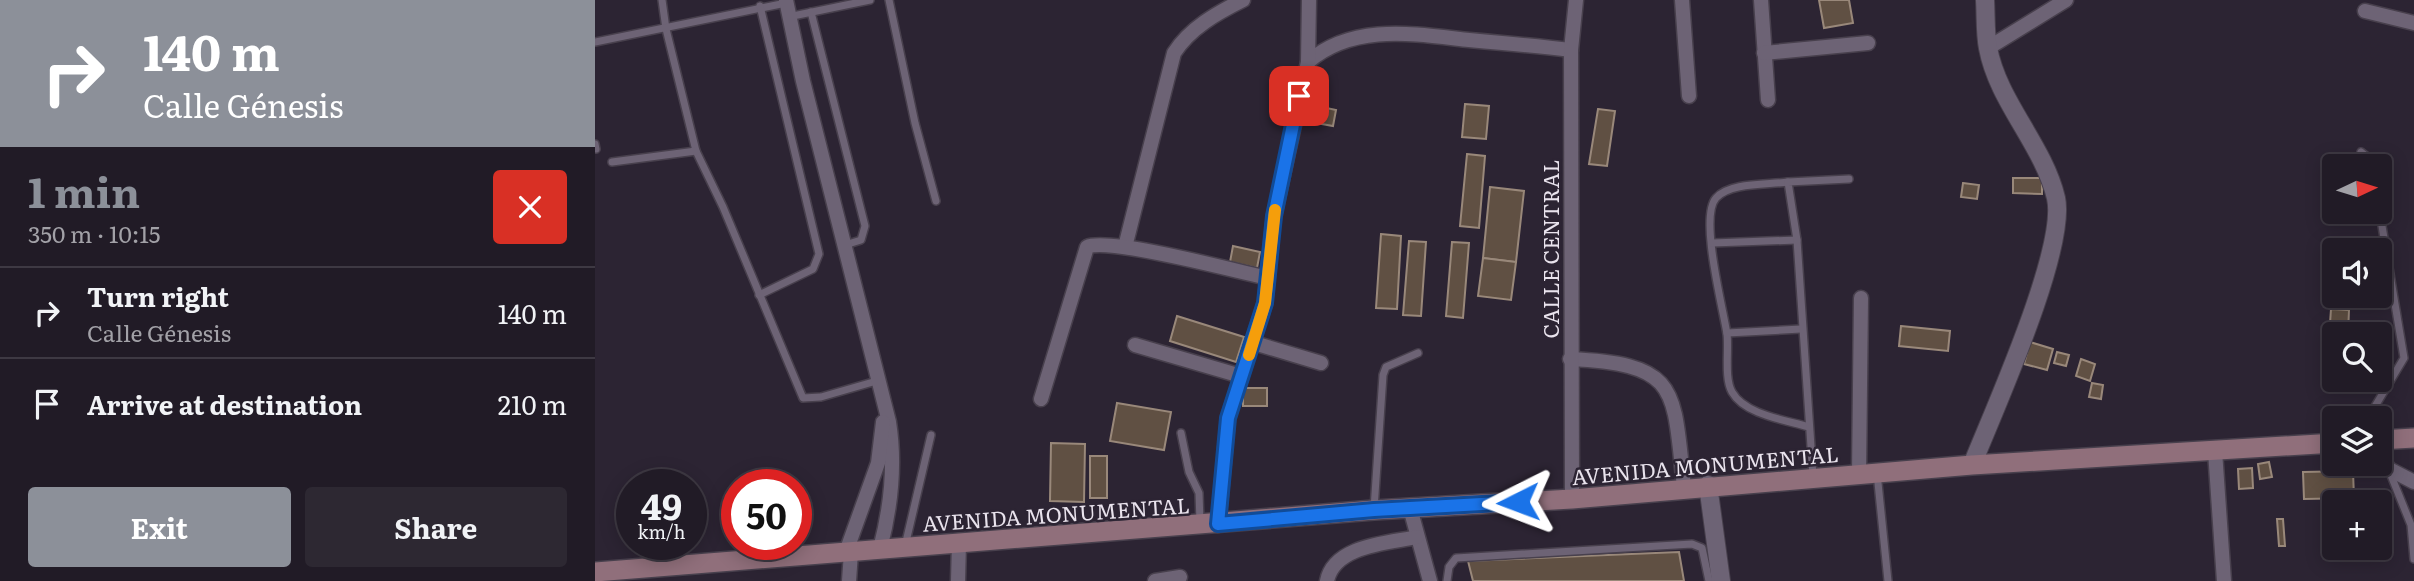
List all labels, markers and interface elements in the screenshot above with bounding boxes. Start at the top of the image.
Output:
text: 140 m [143,13,280,86]
icon: right [28,28,119,119]
pin [1269,66,1329,126]
icon: arrive [1280,77,1318,115]
text: Calle Génesis [143,80,343,128]
north arrow [2322,154,2392,224]
map controls [2322,154,2392,560]
text: 1 min [28,159,140,221]
street label: CALLE CENTRAL [1534,159,1565,339]
button: close [493,170,567,244]
text: 350 m · 10:15 [28,216,160,250]
button: sound [2322,238,2392,308]
text: Turn right [87,276,229,315]
text: 140 m [498,293,567,332]
icon: right [28,294,66,332]
text: Calle Génesis [87,315,231,349]
button: search [2322,322,2392,392]
text: Arrive at destination [87,384,362,423]
text: 210 m [498,384,567,423]
icon: arrive [28,385,66,423]
button: layers [2322,406,2392,476]
street label: AVENIDA MONUMENTAL [1570,437,1840,491]
position arrow [1481,465,1555,539]
speed limit sign: 50 [721,469,812,560]
text: 49 [641,479,682,531]
button: Exit [28,487,291,567]
button: Share [305,487,567,567]
street label: AVENIDA MONUMENTAL [921,488,1191,538]
button: + [2322,490,2392,560]
text: km/h [638,518,685,545]

